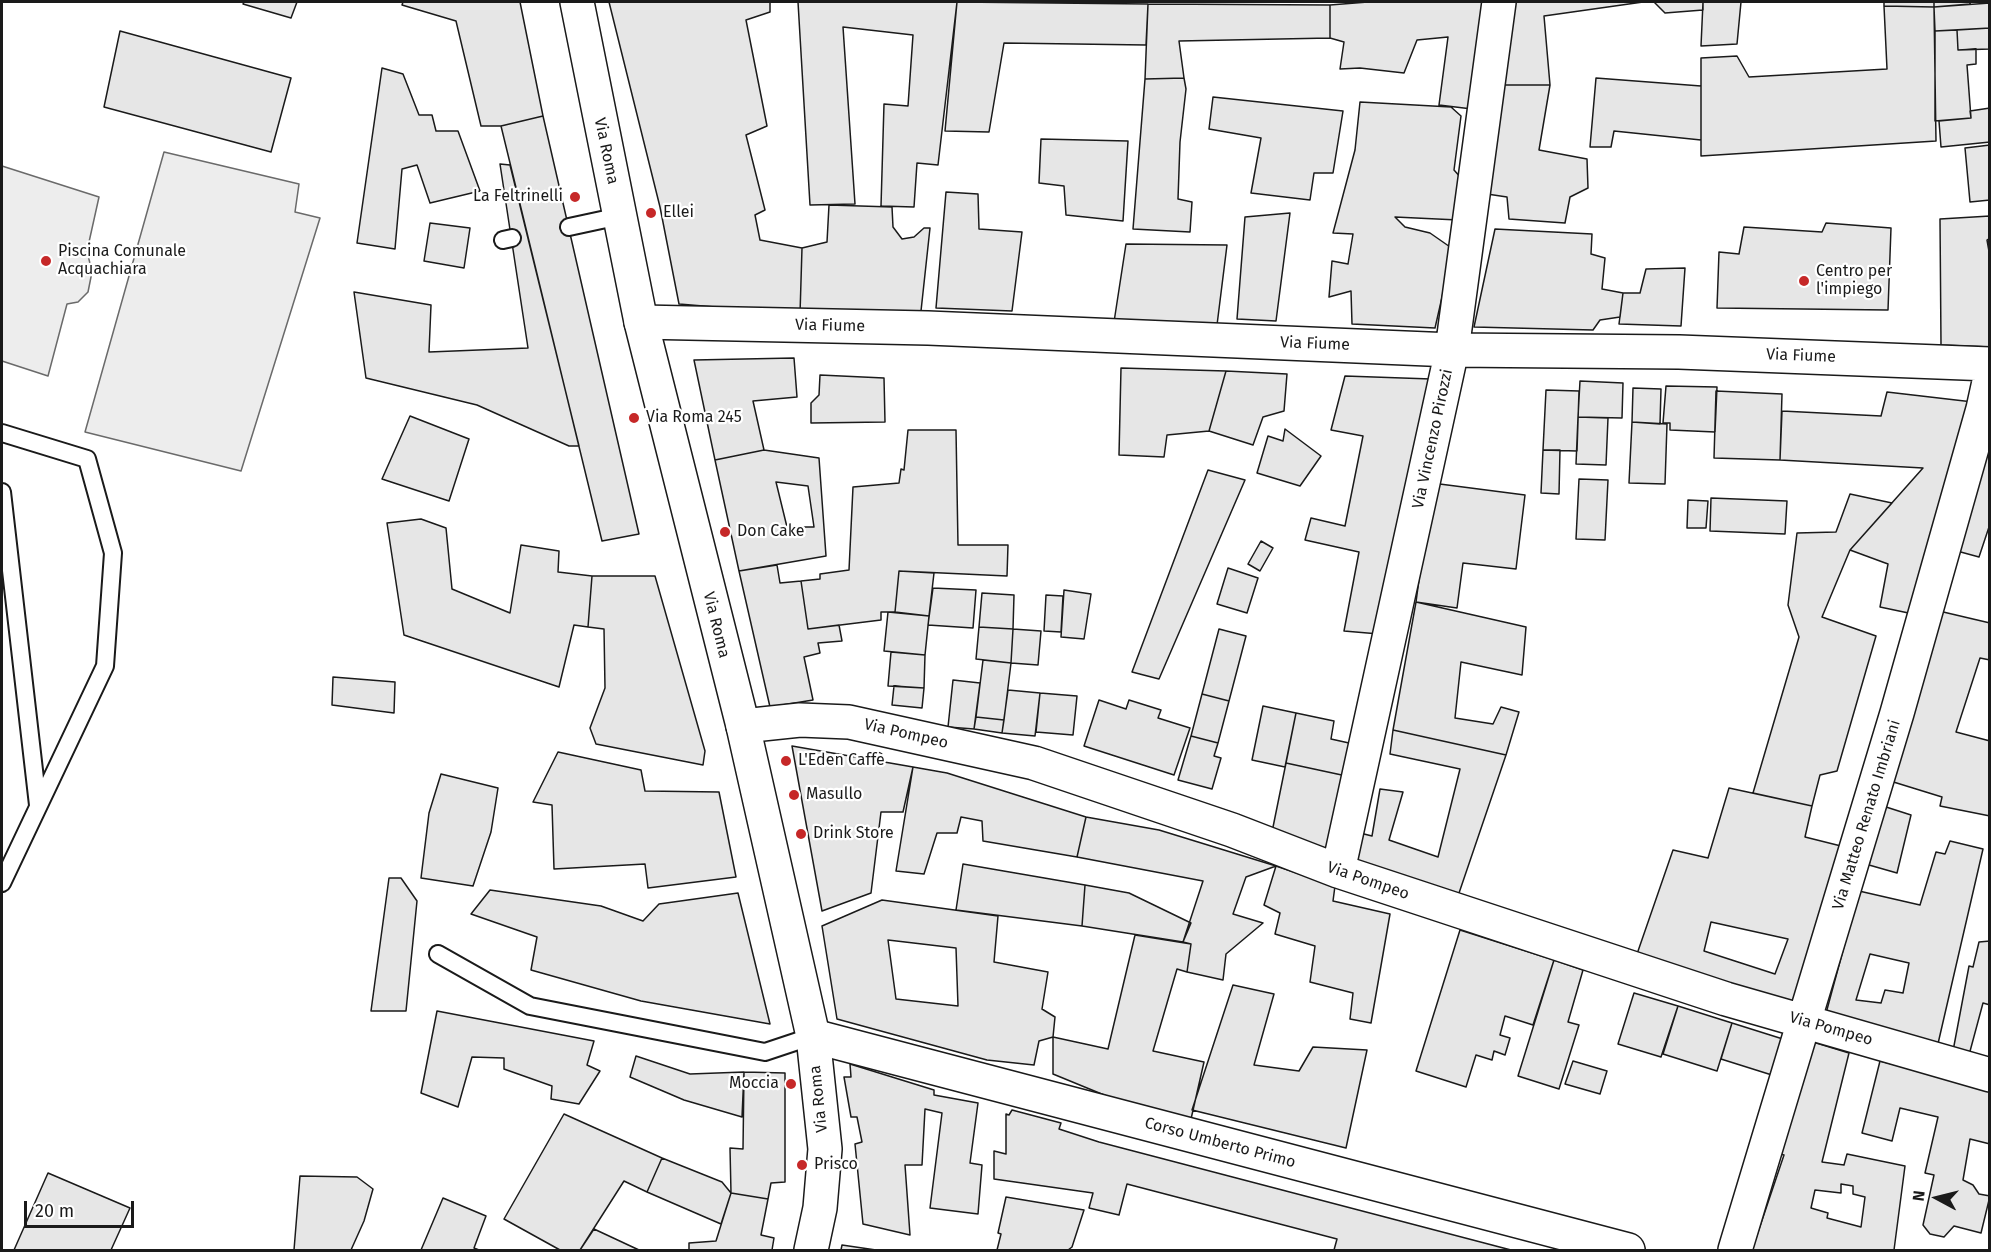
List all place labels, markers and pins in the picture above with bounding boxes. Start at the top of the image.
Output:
place label: La Feltrinelli [473,187,563,207]
marker: La Feltrinelli [568,190,582,204]
place label: Ellei [663,203,694,223]
marker: Ellei [644,206,658,220]
place label: Piscina Comunale Acquachiara [58,242,186,280]
marker: Piscina Comunale Acquachiara [39,254,53,268]
place label: Centro per l'impiego [1816,262,1892,300]
marker: Centro per l'impiego [1797,274,1811,288]
place label: Via Roma 245 [646,408,742,428]
marker: Via Roma 245 [627,411,641,425]
place label: Don Cake [737,522,805,542]
marker: Don Cake [718,525,732,539]
place label: L'Eden Caffè [798,751,885,771]
marker: L'Eden Caffè [779,754,793,768]
place label: Masullo [806,785,862,805]
marker: Masullo [787,788,801,802]
place label: Drink Store [813,824,894,844]
marker: Drink Store [794,827,808,841]
place label: Moccia [729,1074,779,1094]
marker: Moccia [784,1077,798,1091]
place label: Prisco [814,1155,858,1175]
marker: Prisco [795,1158,809,1172]

